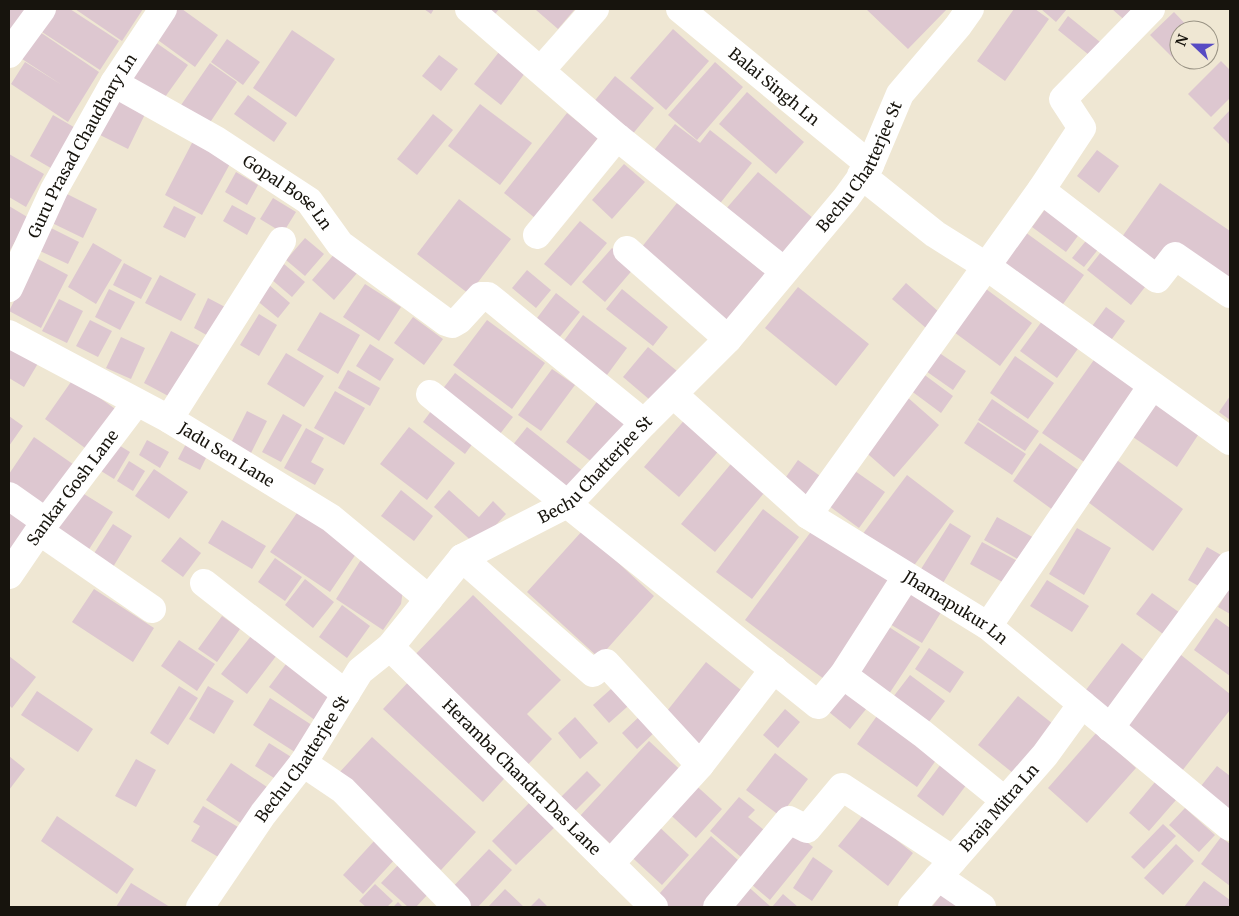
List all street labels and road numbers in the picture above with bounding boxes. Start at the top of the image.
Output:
street label: Balai Singh Ln [725,43,824,130]
street label: Guru Prasad Chaudhary Ln [23,49,141,241]
street label: Bechu Chatterjee St [812,97,906,236]
street label: Gopal Bose Ln [239,150,337,234]
street label: Bechu Chatterjee St [534,410,657,527]
street label: Jadu Sen Lane [175,417,278,491]
street label: Sankar Gosh Lane [22,426,122,549]
street label: Jhamapukur Ln [899,566,1012,649]
street label: Bechu Chatterjee St [251,691,353,826]
street label: Heramba Chandra Das Lane [439,695,605,859]
street label: Braja Mitra Ln [955,759,1043,856]

